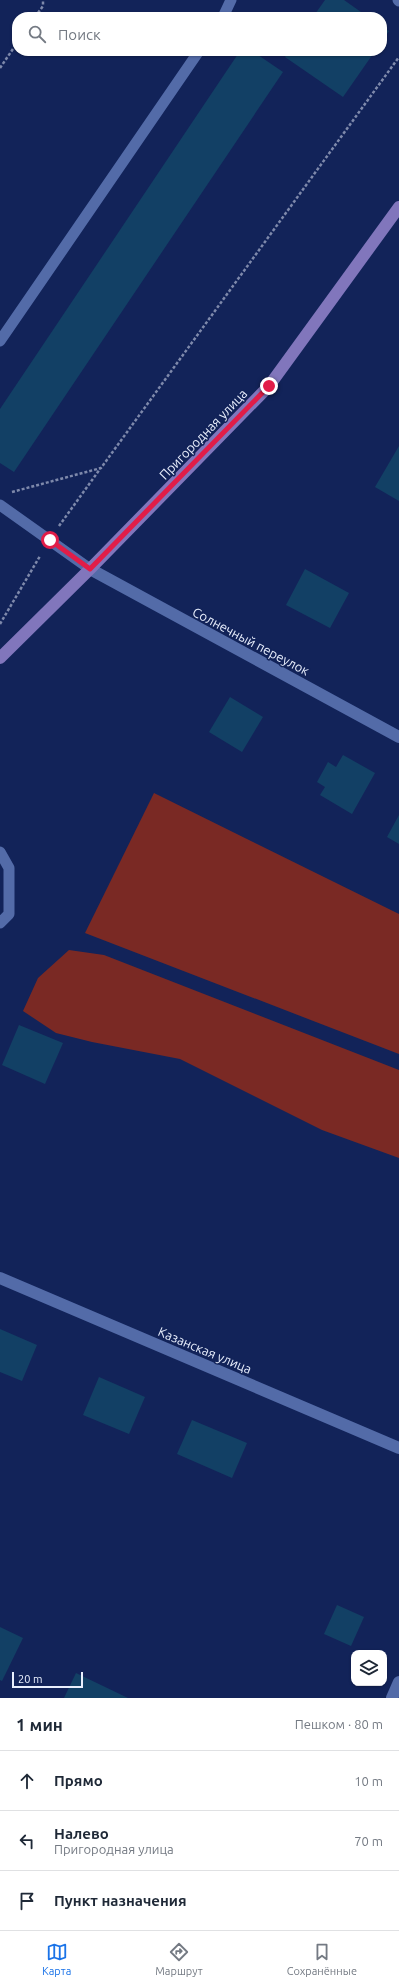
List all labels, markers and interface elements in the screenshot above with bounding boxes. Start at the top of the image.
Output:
search box [12,12,387,56]
icon: search [26,23,48,45]
text: Поиск [58,26,101,43]
route end [260,377,278,395]
street label: Пригородная улица [156,386,250,482]
route start [41,531,59,549]
street label: Солнечный переулок [190,604,312,678]
street label: Казанская улица [156,1324,254,1376]
map controls [351,1650,387,1686]
button: layers [351,1650,387,1686]
scale bar [12,1670,83,1689]
text: 20 m [18,1673,42,1685]
text: 1 мин [16,1715,63,1734]
text: Пешком · 80 m [295,1717,383,1731]
icon: ahead [16,1770,38,1792]
text: Прямо [54,1772,103,1789]
text: 10 m [354,1774,383,1788]
text: Налево [54,1825,109,1842]
icon: left [16,1830,38,1852]
text: 70 m [354,1834,383,1848]
text: Пригородная улица [54,1842,174,1856]
icon: arrive [16,1890,38,1912]
text: Пункт назначения [54,1892,187,1909]
tab: Карта [42,1941,71,1977]
tab: Маршрут [155,1941,203,1977]
tab: Сохранённые [287,1941,357,1977]

